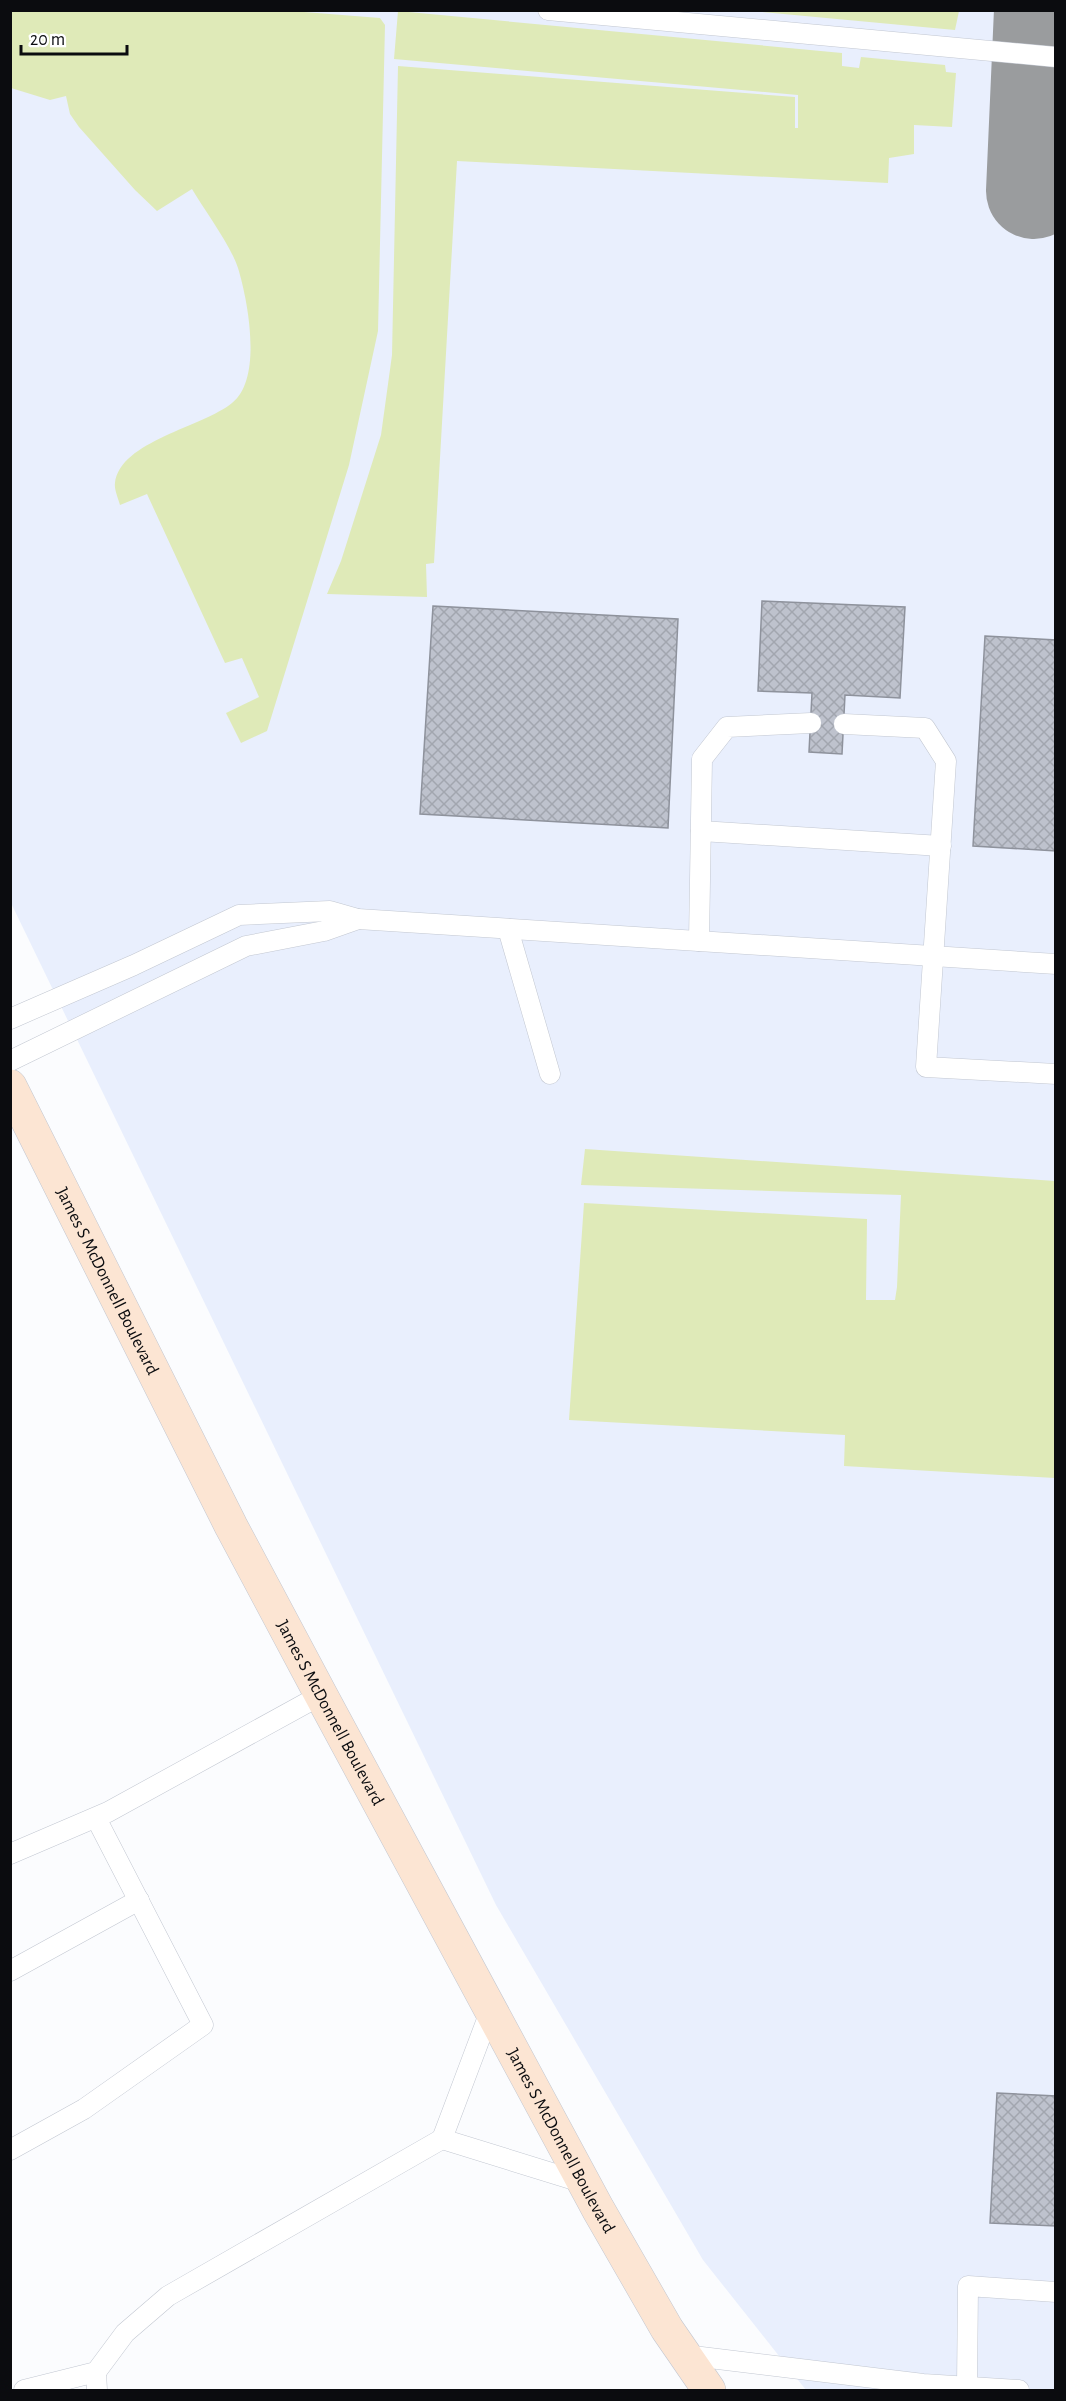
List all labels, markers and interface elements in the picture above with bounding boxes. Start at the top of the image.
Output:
scale bar [21,18,128,56]
text: 20 m [30,31,65,49]
street label: James S McDonnell Boulevard [52,1185,162,1378]
street label: James S McDonnell Boulevard [273,1618,387,1809]
street label: James S McDonnell Boulevard [503,2046,618,2236]

